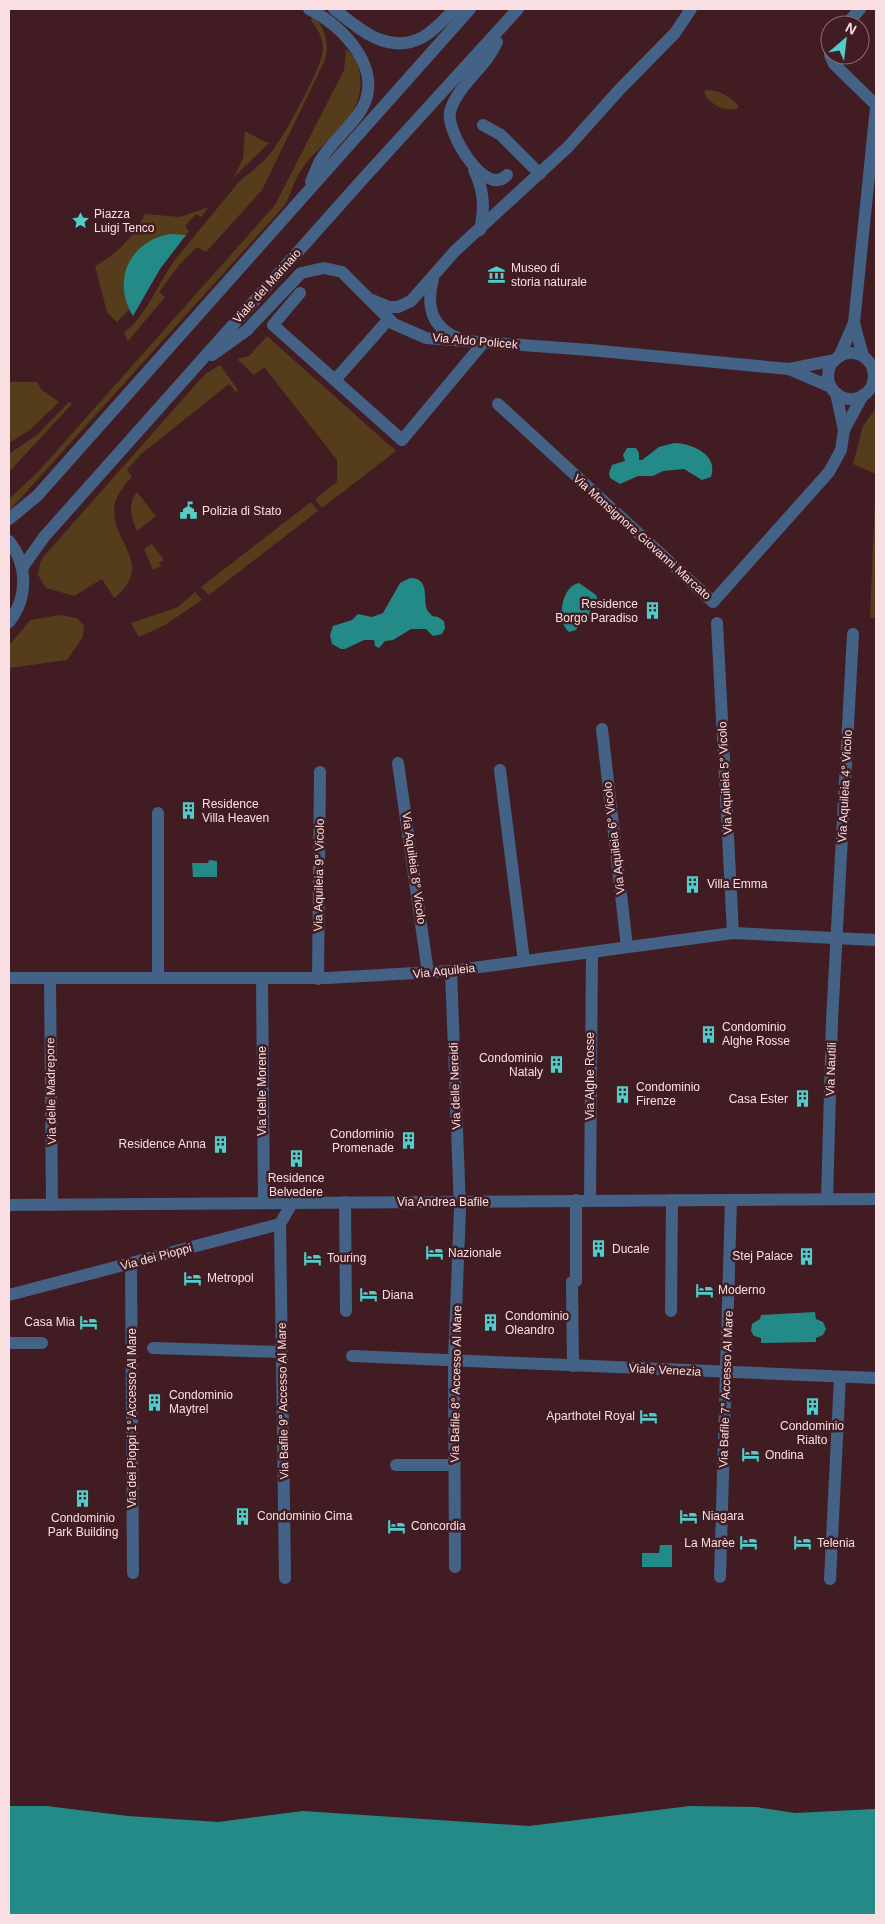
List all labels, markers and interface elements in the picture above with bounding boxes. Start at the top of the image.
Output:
north arrow [820,15,870,65]
text: N [843,19,859,38]
place label: Piazza Luigi Tenco [94,207,155,235]
place icon: Piazza Luigi Tenco [70,211,90,231]
street label: Viale del Marinaio [230,246,304,326]
place label: Museo di storia naturale [511,261,587,289]
museum icon: Museo di storia naturale [487,265,507,285]
street label: Via Aldo Policek [432,330,519,352]
street label: Via Monsignore Giovanni Marcato [570,471,714,603]
public building icon: Polizia di Stato [178,501,198,521]
place label: Polizia di Stato [202,504,282,518]
place label: Residence Borgo Paradiso [555,597,638,625]
building icon: Residence Borgo Paradiso [642,601,662,621]
street label: Via Aquileia 5° Vicolo [715,721,735,835]
street label: Via Aquileia 4° Vicolo [835,729,855,843]
street label: Via Aquileia 6° Vicolo [600,781,628,895]
place label: Residence Villa Heaven [202,797,269,825]
building icon: Residence Villa Heaven [178,801,198,821]
street label: Via Aquileia 8° Vicolo [399,811,429,925]
street label: Via Aquileia 9° Vicolo [311,818,327,932]
building icon: Villa Emma [683,874,703,894]
place label: Villa Emma [707,877,768,891]
street label: Via Aquileia [412,961,476,981]
place label: Condominio Alghe Rosse [722,1020,790,1048]
building icon: Condominio Alghe Rosse [698,1024,718,1044]
street label: Via Alghe Rosse [583,1032,597,1120]
street label: Via delle Madrepore [43,1037,59,1145]
street label: Via delle Nereidi [446,1042,464,1130]
street label: Via Nautili [823,1042,839,1096]
street label: Via delle Morene [255,1046,269,1136]
place label: Condominio Nataly [479,1051,543,1079]
building icon: Condominio Nataly [547,1055,567,1075]
place label: Condominio Firenze [636,1080,700,1108]
building icon: Condominio Firenze [612,1084,632,1104]
building icon: Casa Ester [792,1089,812,1109]
place label: Casa Ester [729,1092,788,1106]
place label: Condominio Promenade [330,1127,394,1155]
building icon: Condominio Promenade [398,1131,418,1151]
building icon: Residence Anna [210,1134,230,1154]
place label: Residence Anna [119,1137,206,1151]
building icon: Residence Belvedere [286,1149,306,1169]
place label: Residence Belvedere [268,1171,325,1199]
street label: Via Andrea Bafile [397,1195,489,1209]
building icon: Ducale [588,1239,608,1259]
street label: Via dei Pioppi [119,1241,193,1273]
place label: Ducale [612,1242,650,1256]
hotel icon: Nazionale [424,1243,444,1263]
place label: Nazionale [448,1246,502,1260]
building icon: Stej Palace [797,1246,817,1266]
hotel icon: Touring [303,1248,323,1268]
place label: Stej Palace [732,1249,793,1263]
place label: Touring [327,1251,366,1265]
hotel icon: Metropol [183,1268,203,1288]
place label: Metropol [207,1271,254,1285]
hotel icon: Moderno [694,1280,714,1300]
place label: Moderno [718,1283,766,1297]
hotel icon: Diana [358,1285,378,1305]
place label: Diana [382,1288,414,1302]
street label: Via Bafile 8° Accesso Al Mare [448,1305,464,1463]
place label: Condominio Oleandro [505,1309,569,1337]
street label: Via Bafile 7° Accesso Al Mare [716,1310,736,1468]
hotel icon: Casa Mia [79,1312,99,1332]
building icon: Condominio Oleandro [481,1313,501,1333]
place label: Casa Mia [24,1315,75,1329]
street label: Via Bafile 9° Accesso Al Mare [275,1322,291,1480]
street label: Via dei Pioppi 1° Accesso Al Mare [125,1328,139,1508]
street label: Viale Venezia [628,1361,702,1379]
place label: Condominio Maytrel [169,1388,233,1416]
building icon: Condominio Maytrel [145,1392,165,1412]
building icon: Condominio Rialto [802,1397,822,1417]
hotel icon: Aparthotel Royal [639,1406,659,1426]
place label: Aparthotel Royal [546,1409,635,1423]
place label: Condominio Rialto [780,1419,844,1447]
hotel icon: Ondina [741,1445,761,1465]
place label: Ondina [765,1448,804,1462]
building icon: Condominio Park Building [73,1489,93,1509]
building icon: Condominio Cima [233,1506,253,1526]
hotel icon: Niagara [678,1506,698,1526]
place label: Condominio Cima [257,1509,353,1523]
place label: Niagara [702,1509,744,1523]
place label: Condominio Park Building [48,1511,118,1539]
hotel icon: Concordia [387,1516,407,1536]
place label: Concordia [411,1519,466,1533]
hotel icon: La Marèe [739,1533,759,1553]
hotel icon: Telenia [793,1533,813,1553]
place label: La Marèe [684,1536,735,1550]
place label: Telenia [817,1536,855,1550]

